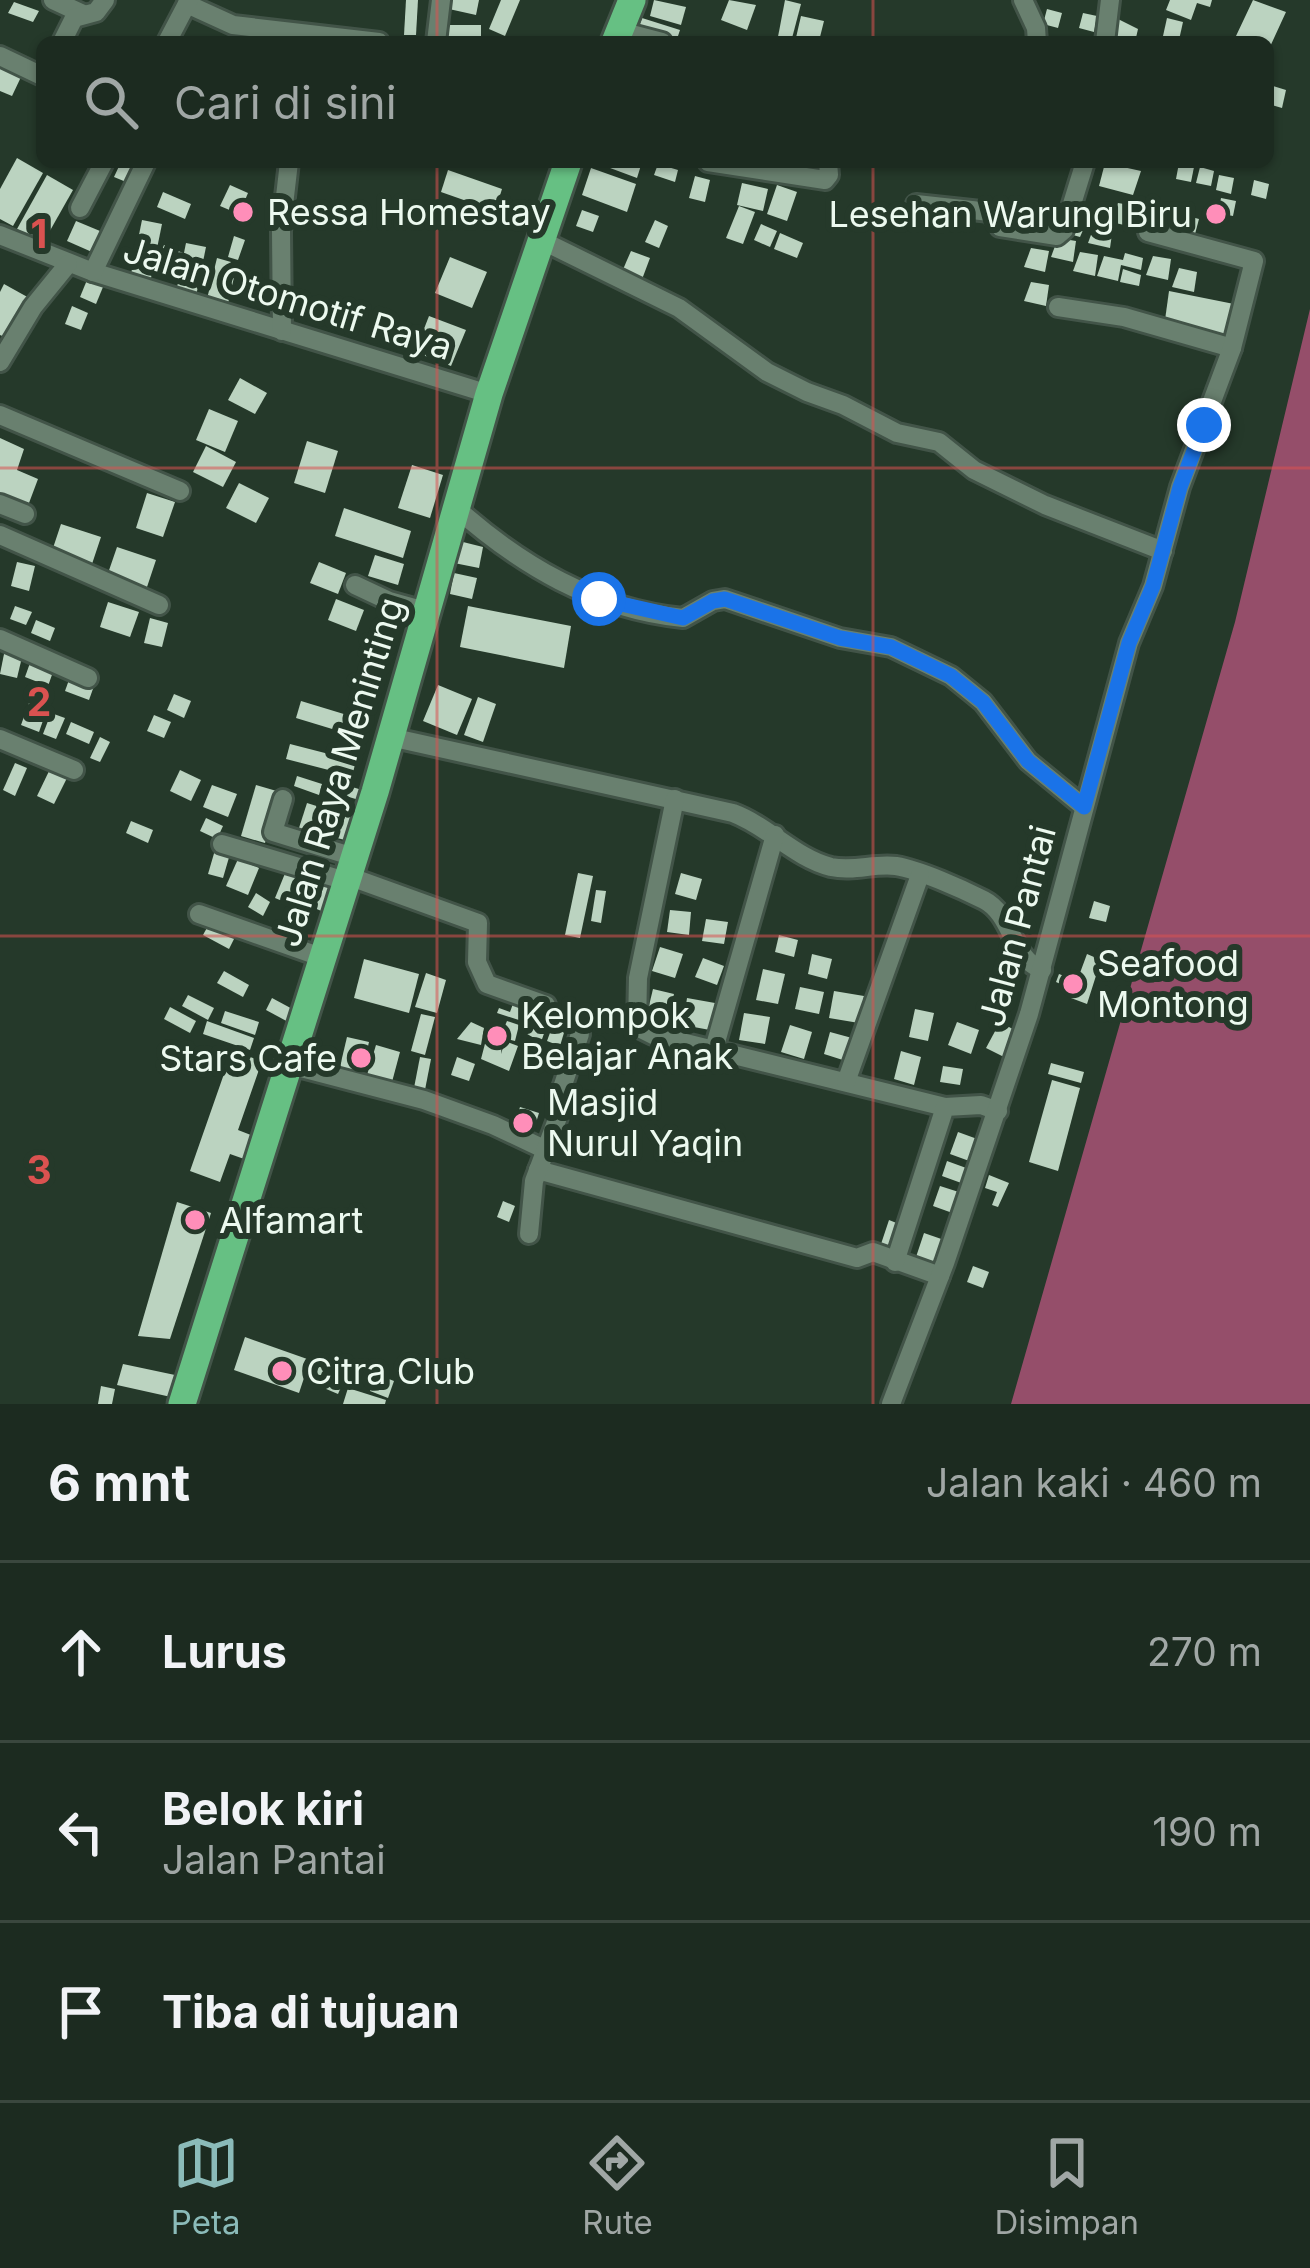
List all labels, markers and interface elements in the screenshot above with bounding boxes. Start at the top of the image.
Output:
search box [36,36,1274,168]
icon: search [78,69,144,135]
text: Cari di sini [174,75,397,130]
place label: Ressa Homestay [267,190,551,234]
place label: Lesehan Warung Biru [828,192,1192,236]
marker: Ressa Homestay [230,199,256,225]
marker: Lesehan Warung Biru [1203,201,1229,227]
text: 1 [31,210,47,257]
street label: Jalan Otomotif Raya [118,227,458,369]
route end [1177,398,1231,452]
route start [572,572,626,626]
street label: Jalan Raya Meninting [265,592,413,952]
text: 2 [27,678,51,725]
street label: Jalan Pantai [969,821,1065,1031]
place label: Seafood Montong [1097,941,1249,1026]
marker: Seafood Montong [1060,971,1086,997]
place label: Kelompok Belajar Anak [521,993,733,1078]
marker: Kelompok Belajar Anak [484,1023,510,1049]
place label: Stars Cafe [159,1036,337,1080]
marker: Stars Cafe [348,1045,374,1071]
place label: Masjid Nurul Yaqin [547,1080,743,1165]
marker: Masjid Nurul Yaqin [510,1110,536,1136]
text: 3 [26,1146,52,1193]
place label: Alfamart [219,1198,363,1242]
marker: Alfamart [182,1207,208,1233]
place label: Citra Club [306,1349,475,1393]
marker: Citra Club [269,1358,295,1384]
text: 6 mnt [48,1452,190,1513]
text: Jalan kaki · 460 m [926,1459,1262,1506]
icon: ahead [48,1619,114,1685]
text: Lurus [162,1624,287,1679]
text: 270 m [1147,1628,1262,1675]
text: Belok kiri [162,1781,364,1836]
icon: left [48,1799,114,1865]
text: 190 m [1152,1808,1262,1855]
text: Jalan Pantai [162,1836,386,1883]
icon: arrive [48,1979,114,2045]
text: Tiba di tujuan [162,1984,460,2039]
tab: Peta [171,2130,241,2242]
tab: Rute [582,2130,653,2242]
tab: Disimpan [994,2130,1139,2242]

